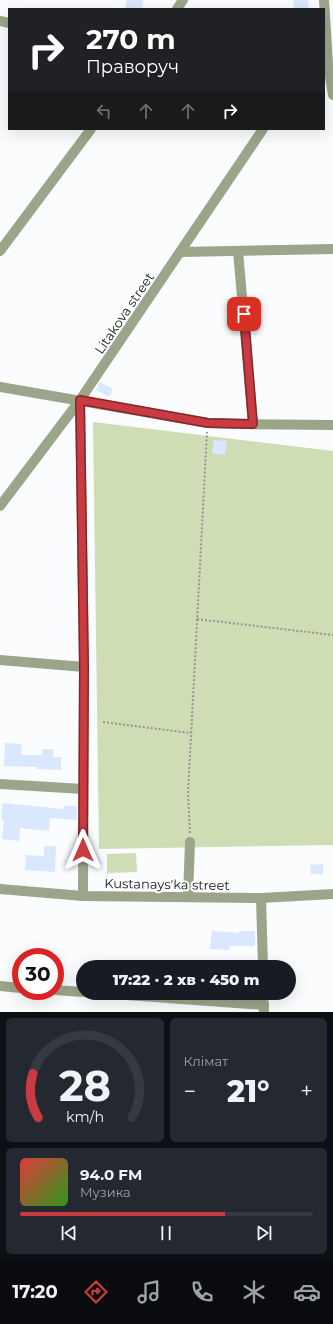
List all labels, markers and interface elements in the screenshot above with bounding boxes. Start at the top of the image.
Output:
text: 270 m [86,22,176,56]
icon: right [20,24,72,76]
text: Праворуч [86,56,179,78]
icon: left [93,100,115,122]
icon: ahead [135,100,157,122]
icon: ahead [177,100,199,122]
icon: right [219,100,241,122]
street label: Litakova street [91,269,157,357]
pin [227,297,261,331]
icon: arrive [233,303,255,325]
position arrow [62,829,104,871]
street label: Kustanays'ka street [104,875,230,893]
speed limit sign: 30 [12,948,64,1000]
text: 17:22 · 2 хв · 450 m [113,970,259,989]
text: Клімат [184,1053,228,1069]
text: 28 [59,1061,111,1111]
text: 21° [227,1073,270,1110]
text: − [184,1078,196,1105]
text: + [300,1078,313,1105]
text: km/h [66,1108,104,1126]
text: 94.0 FM [80,1165,142,1184]
text: Музика [80,1184,131,1200]
icon: previous [58,1222,80,1244]
icon: pause [155,1222,177,1244]
icon: next [253,1222,275,1244]
icon: directions [82,1278,110,1306]
icon: music [135,1278,163,1306]
icon: phone [188,1278,216,1306]
icon: climate [240,1278,268,1306]
icon: car [293,1278,321,1306]
text: 17:20 [12,1281,58,1303]

